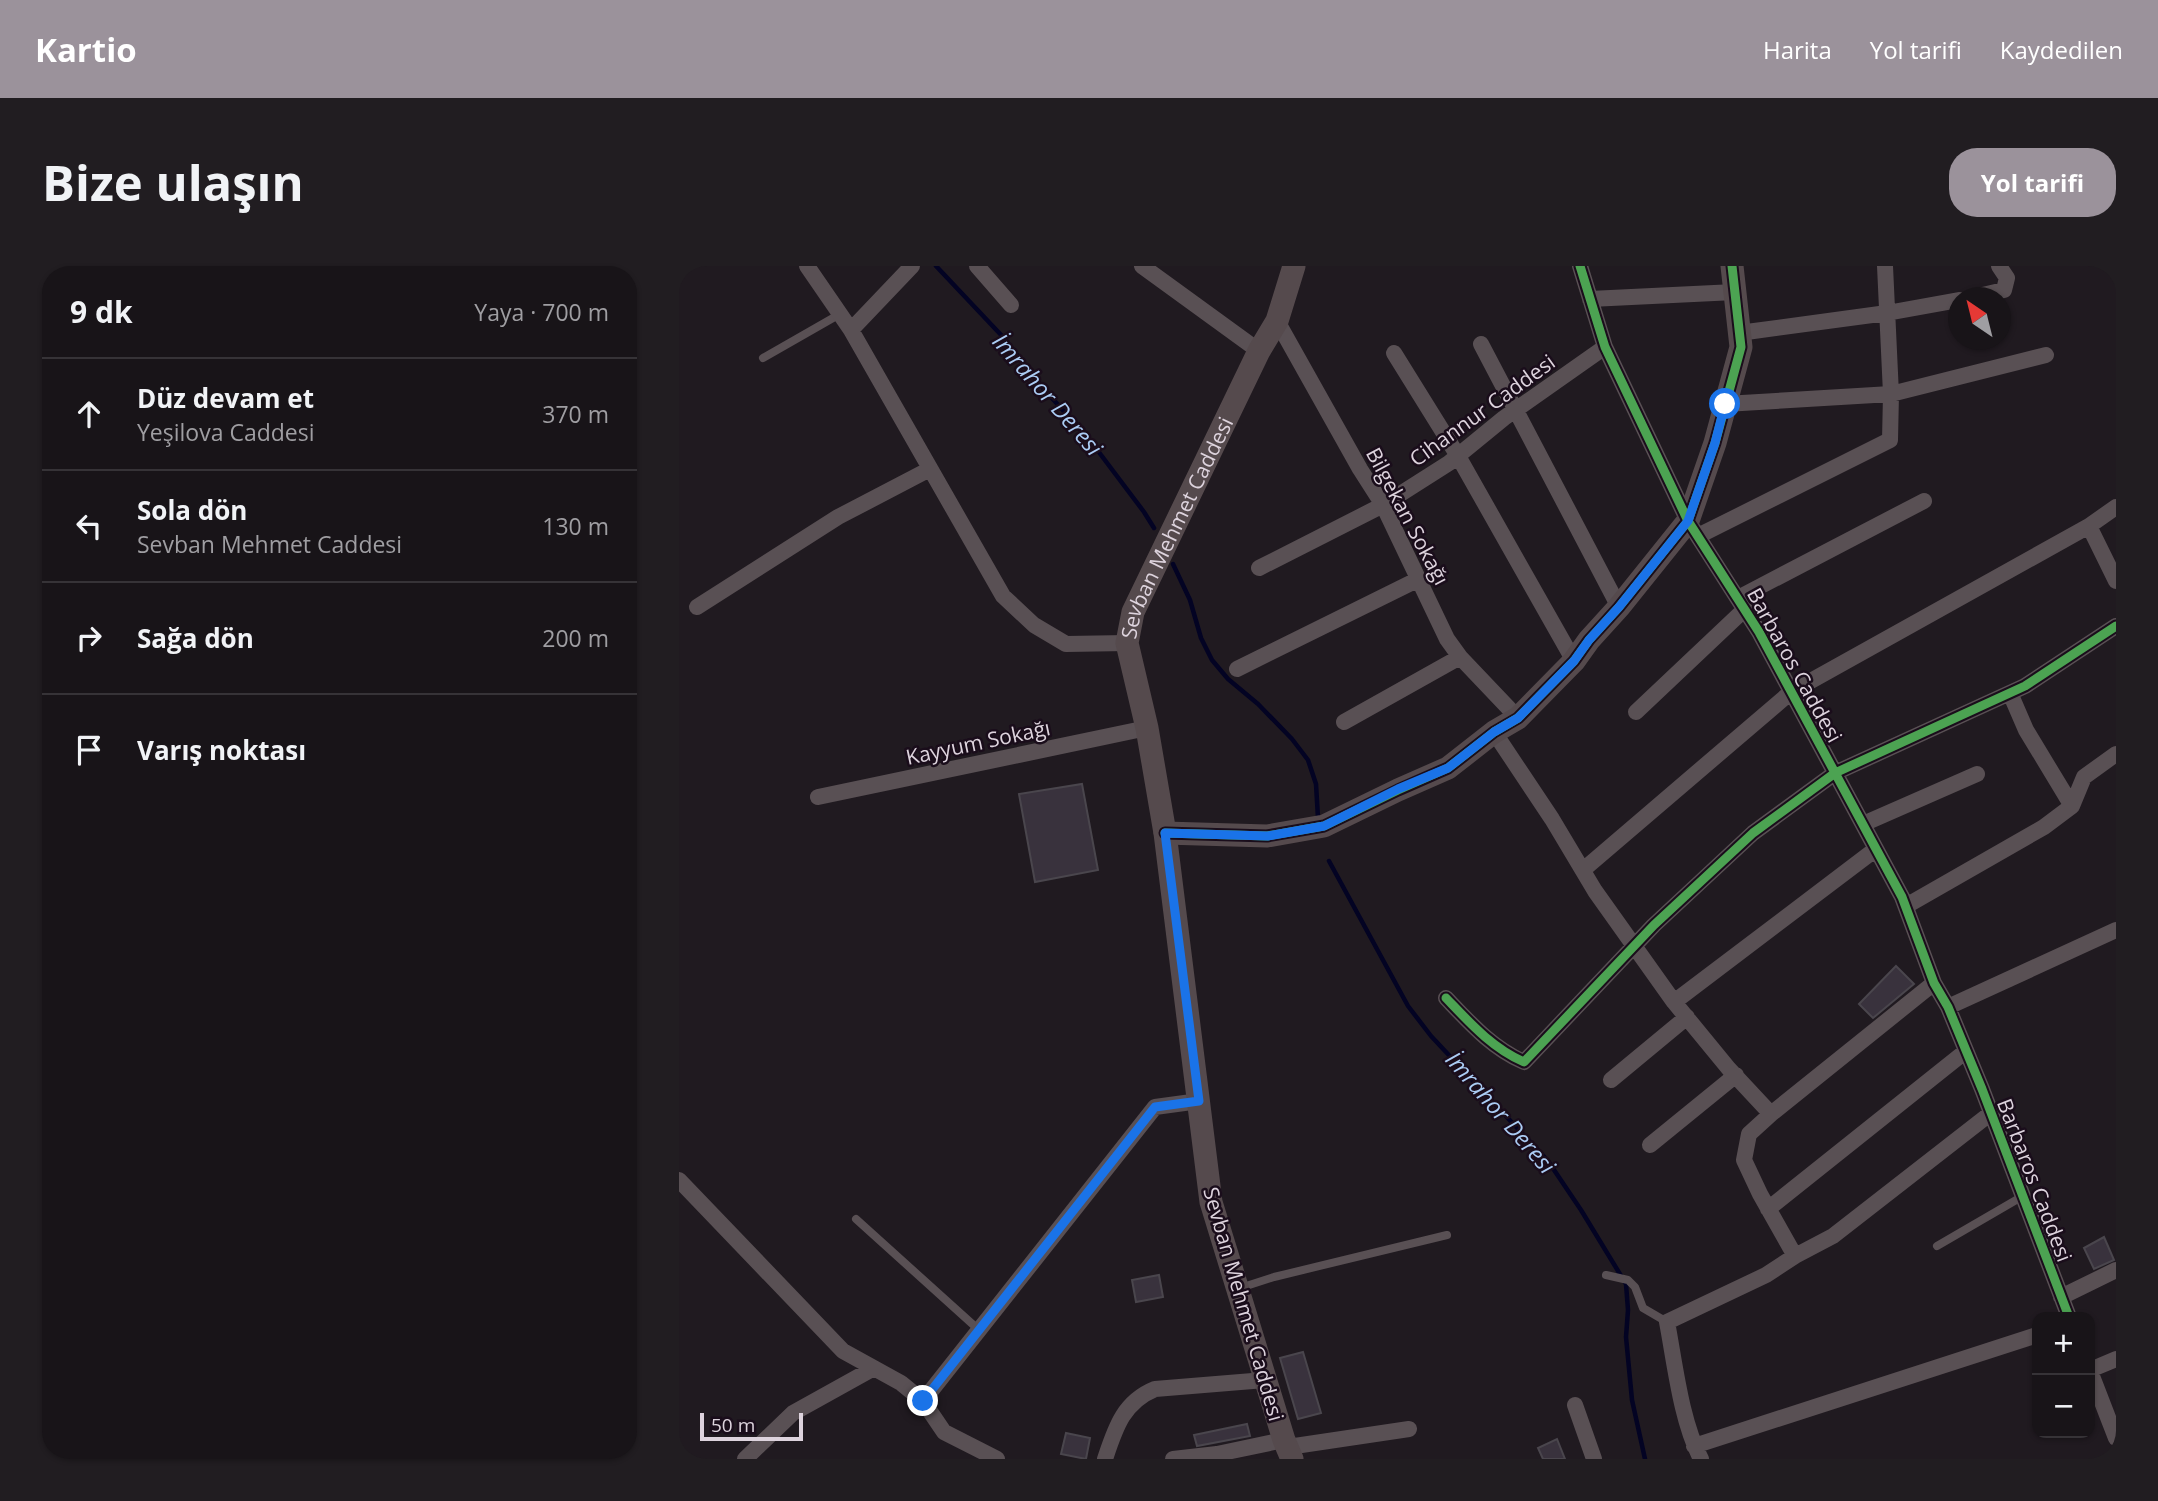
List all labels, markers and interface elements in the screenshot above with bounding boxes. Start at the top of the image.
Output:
text: Kartio [35,27,137,72]
text: Harita [1763,33,1832,66]
text: Yol tarifi [1870,33,1962,66]
text: Kaydedilen [2000,33,2123,66]
button: Yol tarifi [1949,148,2116,217]
text: Bize ulaşın [42,149,304,215]
north arrow [1948,287,2011,350]
text: 9 dk [70,291,133,332]
text: Yaya · 700 m [474,296,609,328]
water label: İmrahor Deresi [986,326,1111,463]
street label: Cihannur Caddesi [1404,348,1560,472]
text: Düz devam et [137,380,314,416]
route start [1709,388,1740,419]
icon: ahead [70,395,108,433]
text: 370 m [542,398,609,430]
street label: Sevban Mehmet Caddesi [1114,412,1239,641]
text: Yeşilova Caddesi [137,416,315,448]
street label: Bilgekan Sokağı [1360,442,1456,590]
text: Sola dön [137,492,247,528]
icon: left [70,507,108,545]
text: 130 m [542,510,609,542]
text: Sevban Mehmet Caddesi [137,528,402,560]
street label: Barbaros Caddesi [1741,583,1849,747]
icon: right [70,619,108,657]
text: Sağa dön [137,620,254,656]
text: 200 m [542,622,609,654]
street label: Kayyum Sokağı [903,713,1053,771]
icon: arrive [70,731,108,769]
text: Varış noktası [137,732,306,768]
water label: İmrahor Deresi [1439,1044,1564,1181]
street label: Barbaros Caddesi [1991,1094,2079,1266]
street label: Sevban Mehmet Caddesi [1197,1184,1291,1424]
map controls [2032,1312,2095,1438]
button: + [2032,1312,2095,1375]
button: − [2032,1375,2095,1438]
route end [907,1385,938,1416]
scale bar [700,1410,803,1442]
text: 50 m [711,1412,755,1438]

